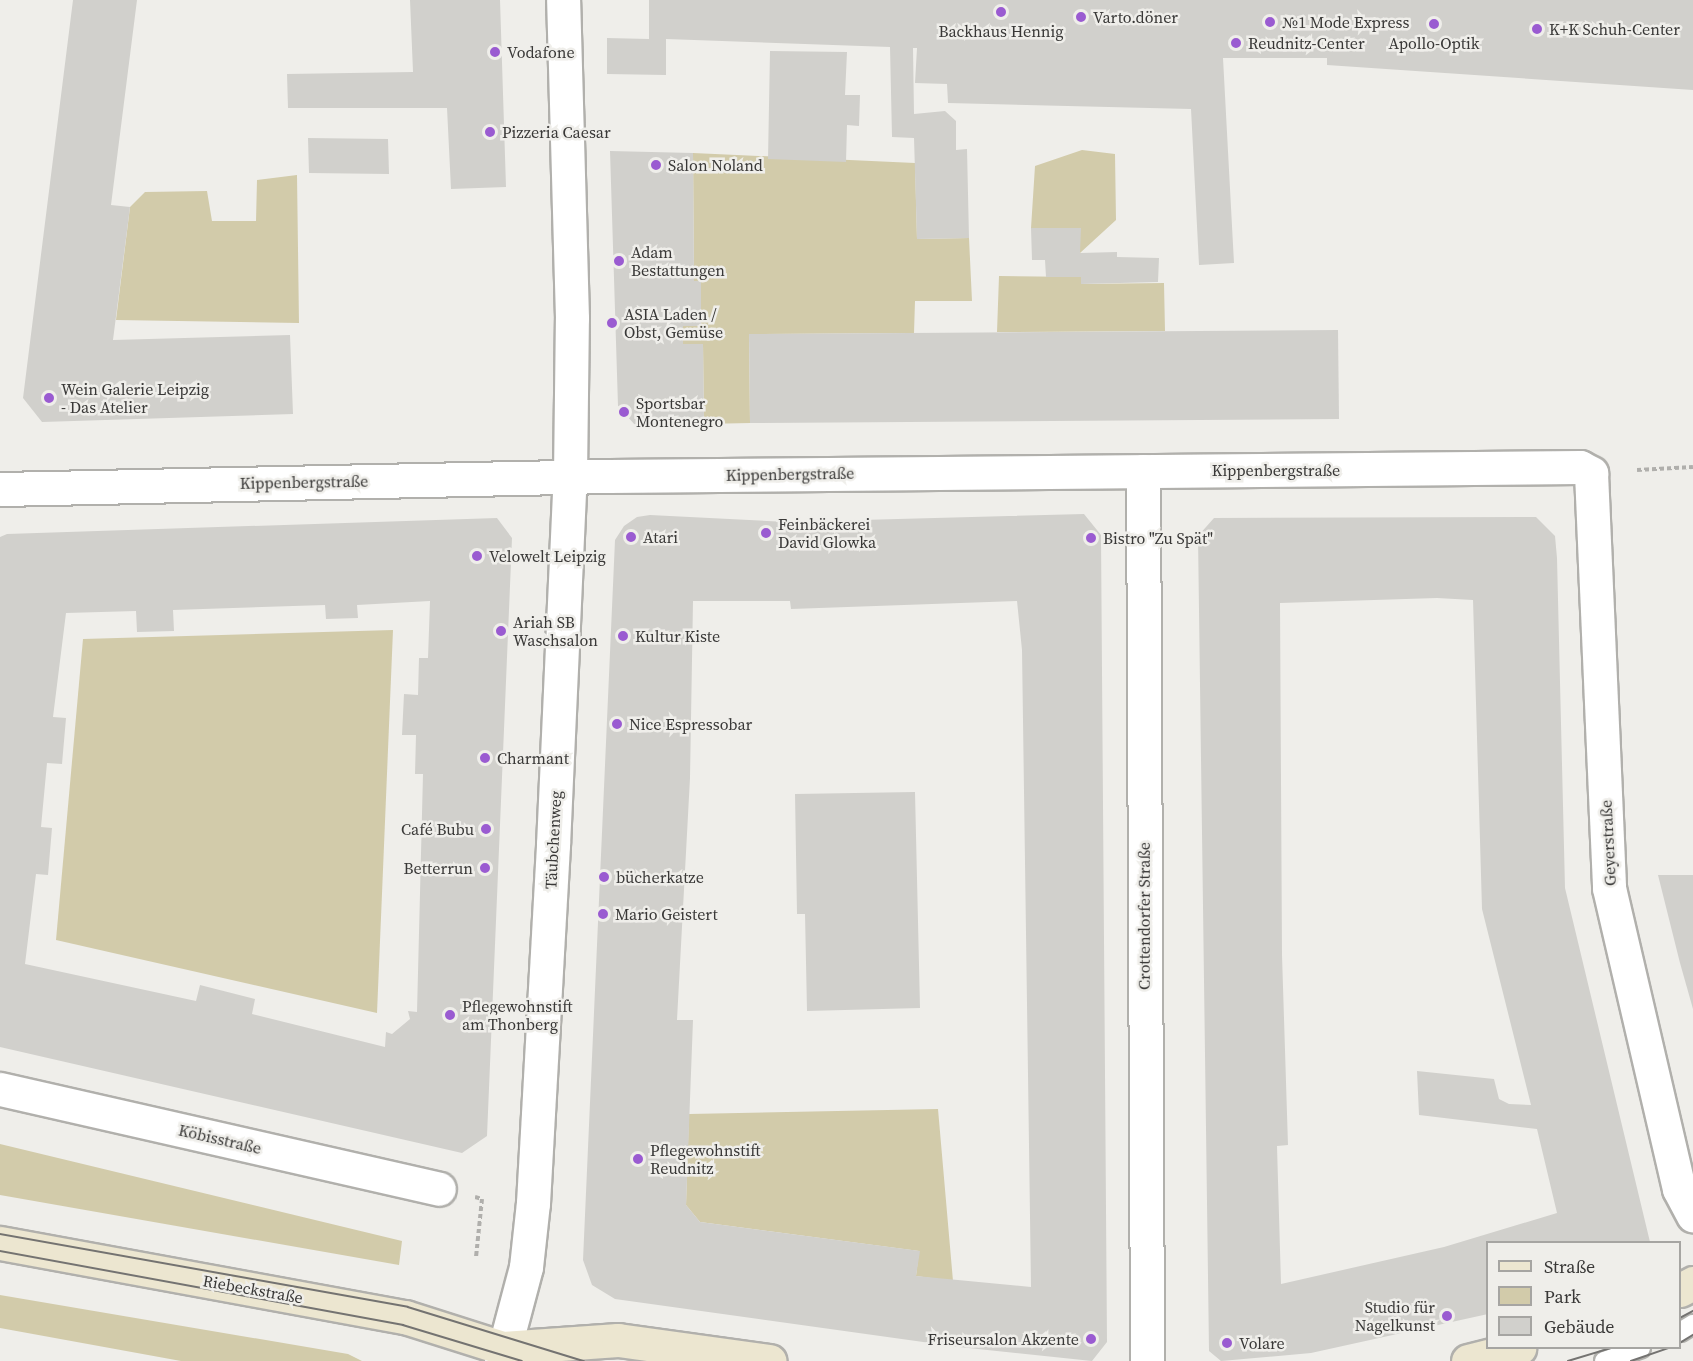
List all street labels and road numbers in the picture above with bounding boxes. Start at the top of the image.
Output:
street label: Kippenbergstraße [1212,460,1340,480]
street label: Kippenbergstraße [726,463,854,485]
street label: Kippenbergstraße [240,471,368,493]
street label: Täubchenweg [541,790,565,890]
street label: Geyerstraße [1596,800,1620,886]
street label: Crottendorfer Straße [1134,842,1154,990]
street label: Köbisstraße [177,1120,263,1158]
street label: Riebeckstraße [201,1271,305,1307]

